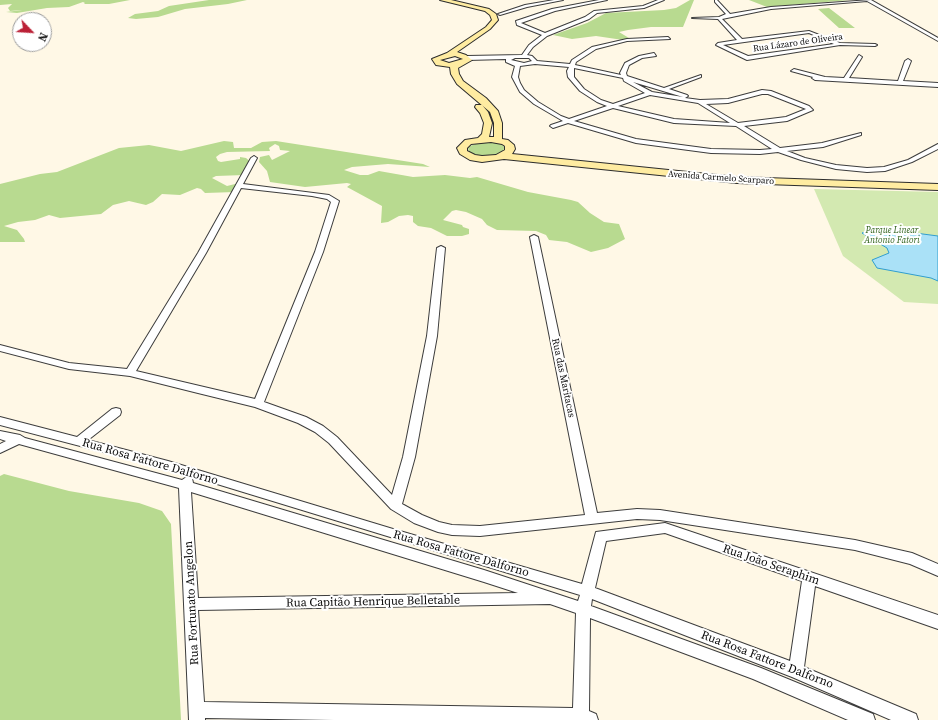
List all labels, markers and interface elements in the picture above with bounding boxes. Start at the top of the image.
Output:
north arrow [12,12,52,52]
text: N [34,30,51,44]
street label: Rua Lázaro de Oliveira [753,31,843,55]
street label: Avenida Carmelo Scarparo [668,169,774,187]
park label: Parque Linear Antonio Fatori [864,226,920,247]
street label: Rua das Maritacas [549,337,577,419]
street label: Rua Rosa Fattore Dalforno [80,436,220,488]
street label: Rua Rosa Fattore Dalforno [391,528,531,580]
street label: Rua Fortunato Angelon [182,541,202,665]
street label: Rua João Seraphim [721,542,821,588]
street label: Rua Capitão Henrique Belletable [286,593,460,611]
street label: Rua Rosa Fattore Dalforno [699,628,835,692]

